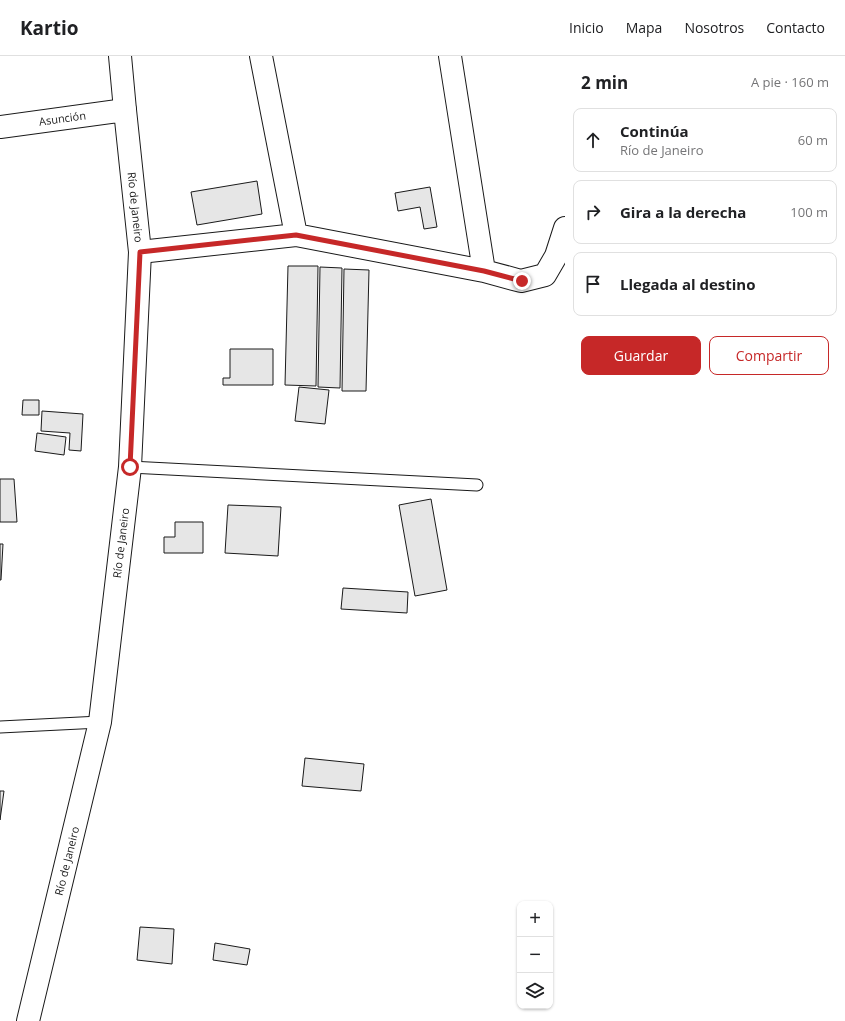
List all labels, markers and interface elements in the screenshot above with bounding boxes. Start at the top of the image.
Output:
text: Kartio [20,15,79,41]
text: Inicio [569,18,604,37]
text: Mapa [626,18,662,37]
text: Nosotros [684,18,744,37]
text: Contacto [766,18,825,37]
text: 2 min [581,71,628,94]
text: A pie · 160 m [751,73,829,91]
street label: Asunción [38,107,87,129]
text: Continúa [620,121,689,141]
icon: ahead [582,129,604,151]
text: 60 m [798,131,828,149]
text: Río de Janeiro [620,141,704,159]
street label: Río de Janeiro [125,171,147,244]
icon: right [582,201,604,223]
text: Gira a la derecha [620,202,746,222]
text: 100 m [790,203,828,221]
route end [513,272,531,290]
icon: arrive [582,273,604,295]
text: Llegada al destino [620,274,755,294]
button: Guardar [581,336,701,375]
button: Compartir [709,336,829,375]
route start [121,458,139,476]
street label: Río de Janeiro [109,507,132,579]
street label: Río de Janeiro [51,824,82,897]
map controls [517,901,553,1009]
button: + [517,901,553,937]
button: − [517,937,553,973]
button: layers [517,973,553,1009]

